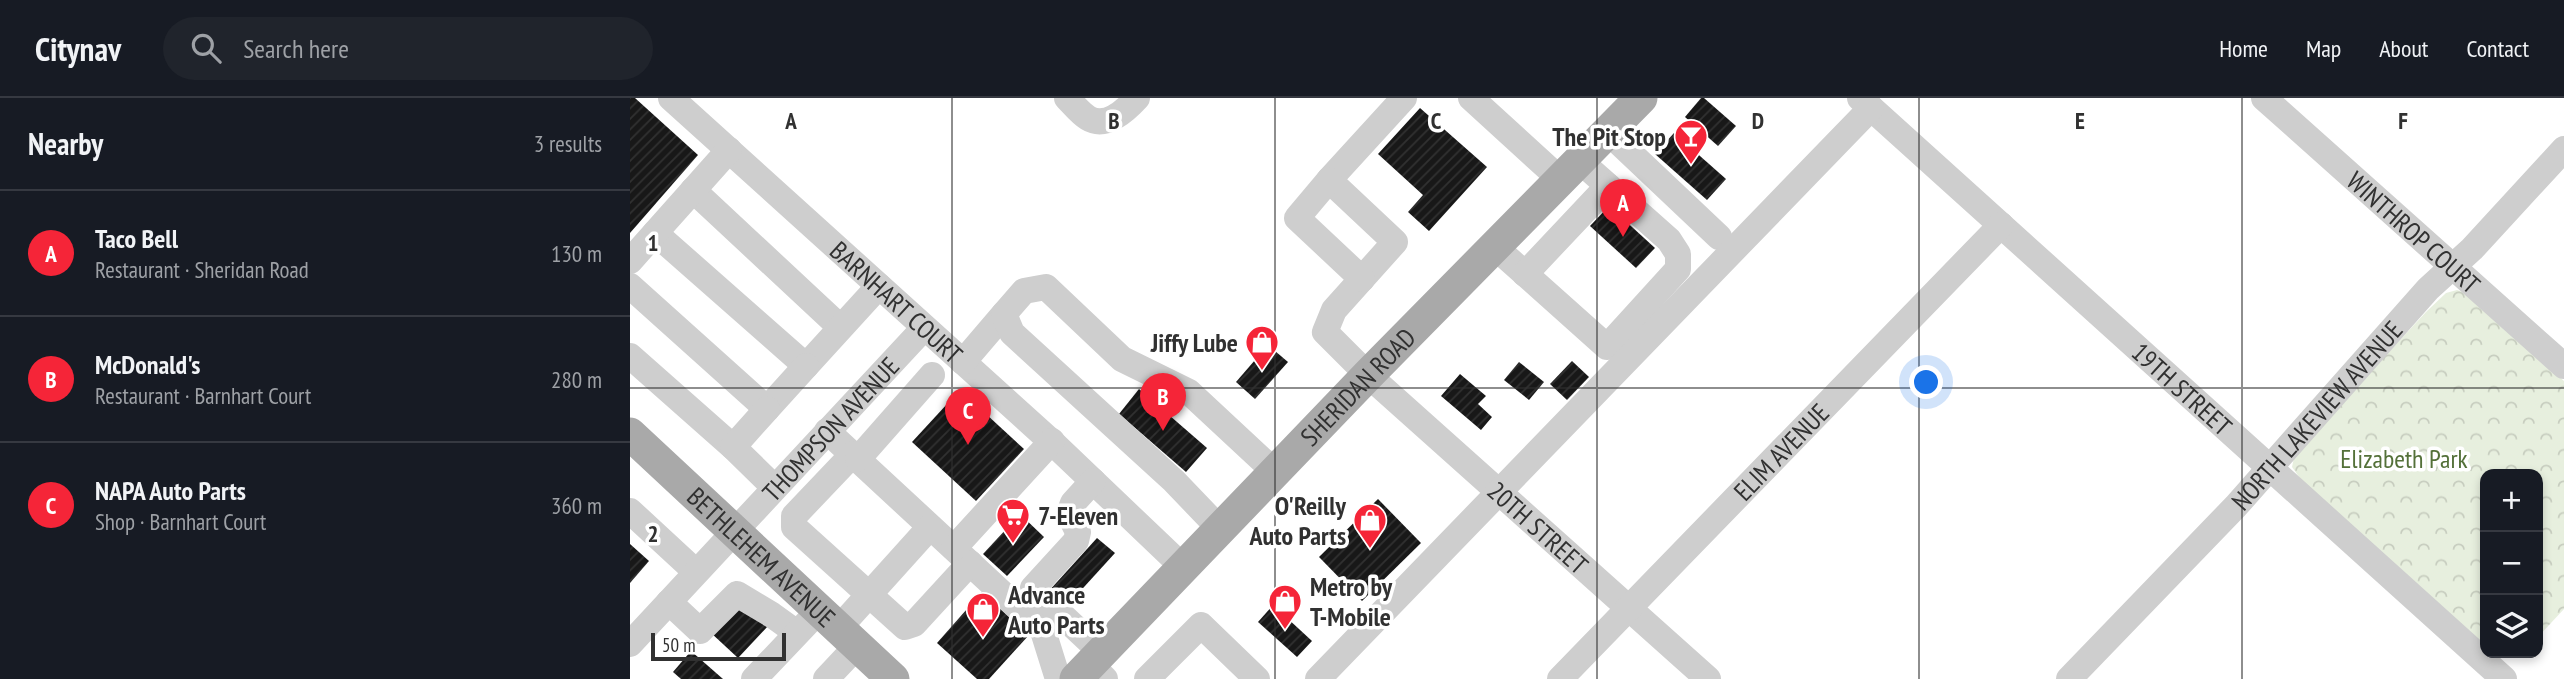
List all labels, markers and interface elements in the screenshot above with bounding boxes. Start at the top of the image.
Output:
search box [163,17,653,80]
text: Citynav [35,27,121,70]
icon: search [187,29,225,67]
text: Search here [243,32,349,65]
text: Home [2219,33,2268,64]
text: Map [2306,33,2341,64]
text: About [2379,33,2428,64]
text: Contact [2466,33,2529,64]
text: A [784,106,797,135]
text: B [1108,106,1120,135]
text: C [1431,106,1442,135]
text: D [1752,106,1764,135]
text: E [2075,106,2085,135]
text: F [2398,106,2408,135]
bar icon: The Pit Stop [1672,117,1710,166]
place label: The Pit Stop [1552,120,1666,153]
text: Nearby [28,124,103,163]
text: 3 results [534,129,602,158]
street label: WINTHROP COURT [2340,164,2488,300]
pin: A [1600,179,1646,237]
text: Taco Bell [95,222,178,255]
text: 1 [648,228,659,257]
street label: BARNHART COURT [824,234,970,370]
text: A [45,239,57,268]
text: 130 m [551,239,602,268]
text: Restaurant · Sheridan Road [95,255,309,284]
street label: NORTH LAKEVIEW AVENUE [2224,313,2409,517]
street label: SHERIDAN ROAD [1293,321,1422,452]
shop icon: Jiffy Lube [1243,323,1281,372]
place label: Jiffy Lube [1150,326,1238,359]
street label: 19TH STREET [2125,335,2239,443]
text: McDonald's [95,348,200,381]
street label: THOMPSON AVENUE [755,350,906,508]
text: B [45,365,57,394]
text: 280 m [551,365,602,394]
your location [1909,365,1943,399]
pin: B [1140,373,1186,431]
text: Restaurant · Barnhart Court [95,381,311,410]
pin: C [945,387,991,445]
street label: ELIM AVENUE [1726,396,1835,507]
park label: Elizabeth Park [2340,442,2468,475]
map controls [2480,469,2543,658]
button: + [2480,469,2543,532]
text: NAPA Auto Parts [95,474,246,507]
street label: 20TH STREET [1481,474,1596,581]
street label: BETHLEHEM AVENUE [681,480,843,634]
place label: O'Reilly Auto Parts [1248,489,1347,552]
text: C [46,491,56,520]
text: 360 m [551,491,602,520]
supermarket icon: 7-Eleven [994,496,1032,545]
place label: 7-Eleven [1038,499,1118,532]
shop icon: O'Reilly Auto Parts [1351,501,1389,550]
text: Shop · Barnhart Court [95,507,266,536]
text: 2 [648,519,659,548]
button: − [2480,532,2543,595]
place label: Metro by T-Mobile [1310,570,1393,633]
place label: Advance Auto Parts [1007,578,1105,641]
shop icon: Metro by T-Mobile [1266,582,1304,631]
shop icon: Advance Auto Parts [964,590,1002,639]
button: layers [2480,595,2543,658]
scale bar [651,630,786,662]
text: 50 m [662,633,696,657]

